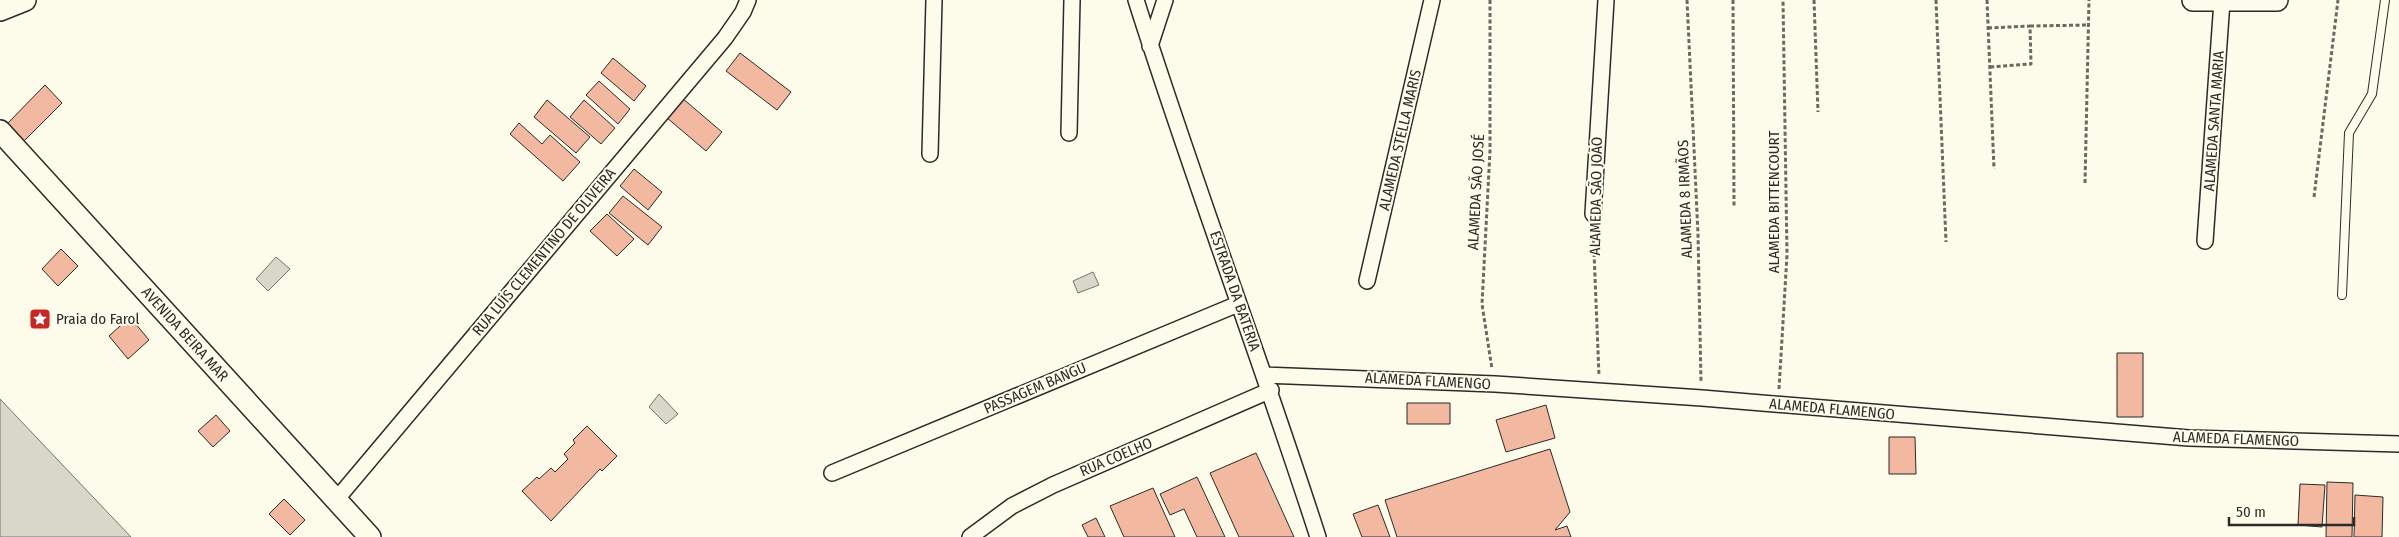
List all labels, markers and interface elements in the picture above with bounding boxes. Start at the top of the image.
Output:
street label: ALAMEDA SANTA MARIA [2200,50,2228,192]
street label: ALAMEDA STELLA MARIS [1375,68,1425,212]
street label: ALAMEDA BITTENCOURT [1765,131,1783,273]
street label: ALAMEDA SÃO JOSÉ [1464,134,1488,250]
street label: ALAMEDA SÃO JOÃO [1586,137,1606,255]
street label: ALAMEDA 8 IRMÃOS [1674,139,1696,259]
street label: RUA LUÍS CLEMENTINO DE OLIVEIRA [469,164,619,339]
street label: ESTRADA DA BATERIA [1206,228,1264,354]
street label: AVENIDA BEIRA MAR [138,283,232,385]
place icon: Praia do Farol [28,307,52,331]
place label: Praia do Farol [56,310,140,328]
street label: PASSAGEM BANGU [981,358,1089,418]
street label: ALAMEDA FLAMENGO [1365,369,1491,393]
street label: ALAMEDA FLAMENGO [1768,395,1896,423]
street label: ALAMEDA FLAMENGO [2173,428,2299,450]
street label: RUA COELHO [1077,434,1155,480]
scale bar [2229,494,2354,526]
text: 50 m [2236,503,2266,521]

